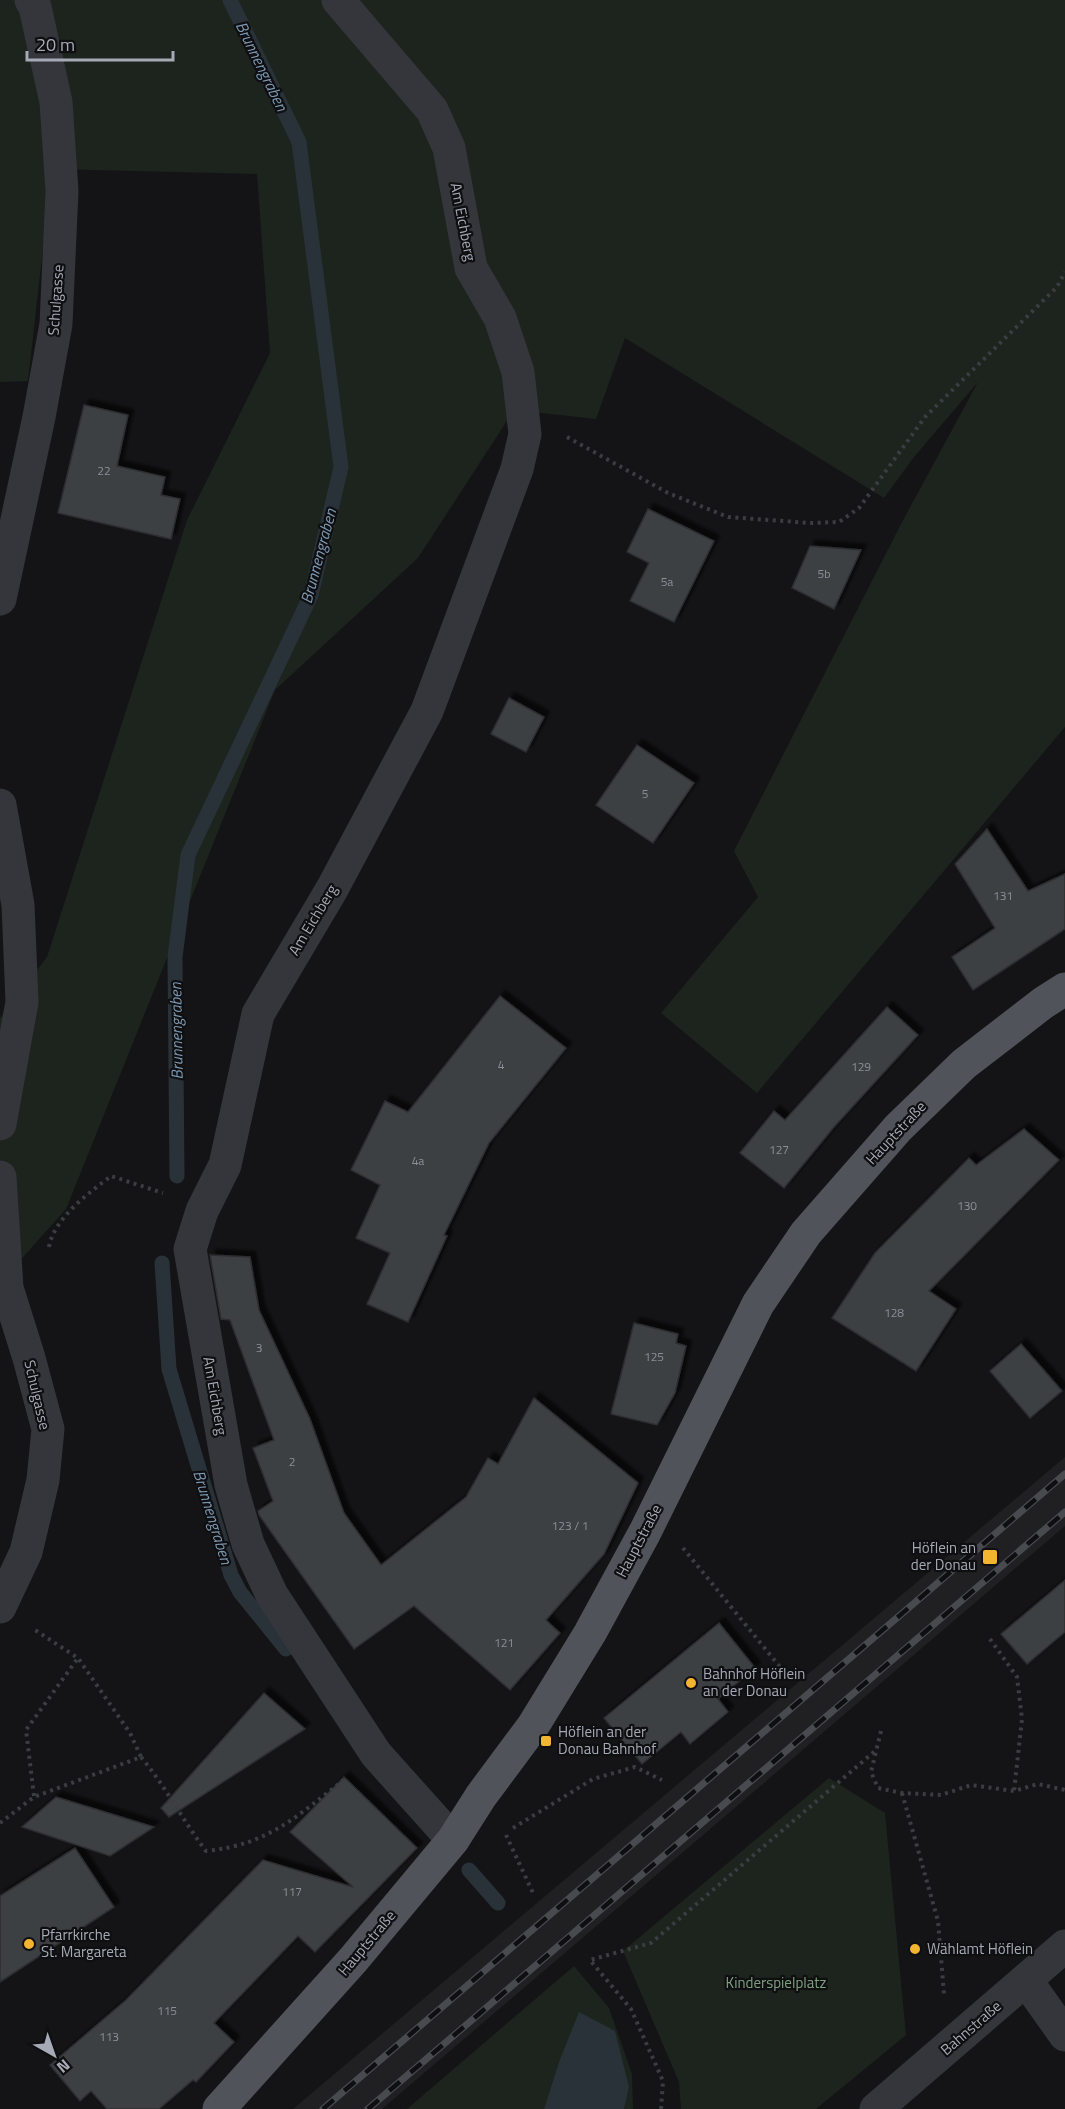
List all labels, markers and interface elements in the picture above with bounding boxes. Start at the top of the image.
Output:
water label: Brunnengraben [230,17,295,116]
scale bar [27,24,172,62]
text: 20 m [36,31,75,58]
street label: Am Eichberg [445,181,482,263]
street label: Schulgasse [42,264,69,336]
house number: 22 [97,461,111,480]
water label: Brunnengraben [294,505,342,606]
house number: 5b [817,564,831,583]
house number: 5a [661,572,673,591]
house number: 5 [642,784,649,803]
street label: Am Eichberg [282,880,343,960]
house number: 131 [993,886,1013,905]
water label: Brunnengraben [163,981,189,1080]
house number: 4 [498,1055,505,1074]
house number: 129 [851,1057,871,1076]
street label: Hauptstraße [860,1096,931,1170]
house number: 127 [769,1140,789,1159]
house number: 4a [412,1151,424,1170]
house number: 130 [957,1196,977,1215]
house number: 128 [884,1303,904,1322]
house number: 3 [256,1338,262,1357]
house number: 125 [644,1347,664,1366]
street label: Am Eichberg [197,1355,234,1437]
street label: Schulgasse [18,1358,57,1432]
house number: 2 [289,1452,295,1471]
water label: Brunnengraben [187,1467,239,1568]
street label: Hauptstraße [610,1500,667,1581]
house number: 123 / 1 [551,1516,589,1535]
place label: Höflein an der Donau [911,1536,976,1576]
marker: Höflein an der Donau [981,1548,999,1566]
house number: 121 [494,1633,514,1652]
place label: Bahnhof Höflein an der Donau [703,1662,805,1702]
marker: Bahnhof Höflein an der Donau [684,1676,698,1690]
place label: Höflein an der Donau Bahnhof [558,1720,656,1760]
marker: Höflein an der Donau Bahnhof [539,1734,553,1748]
house number: 117 [282,1882,302,1901]
street label: Hauptstraße [332,1905,401,1981]
place label: Pfarrkirche St. Margareta [41,1923,127,1963]
marker: Pfarrkirche St. Margareta [22,1937,36,1951]
place label: Wählamt Höflein [927,1937,1033,1960]
marker: Wählamt Höflein [908,1942,922,1956]
park label: Kinderspielplatz [726,1971,827,1994]
street label: Bahnstraße [935,1995,1006,2061]
house number: 115 [157,2001,177,2020]
north arrow [24,2025,84,2085]
house number: 113 [99,2027,119,2046]
text: N [52,2054,76,2079]

